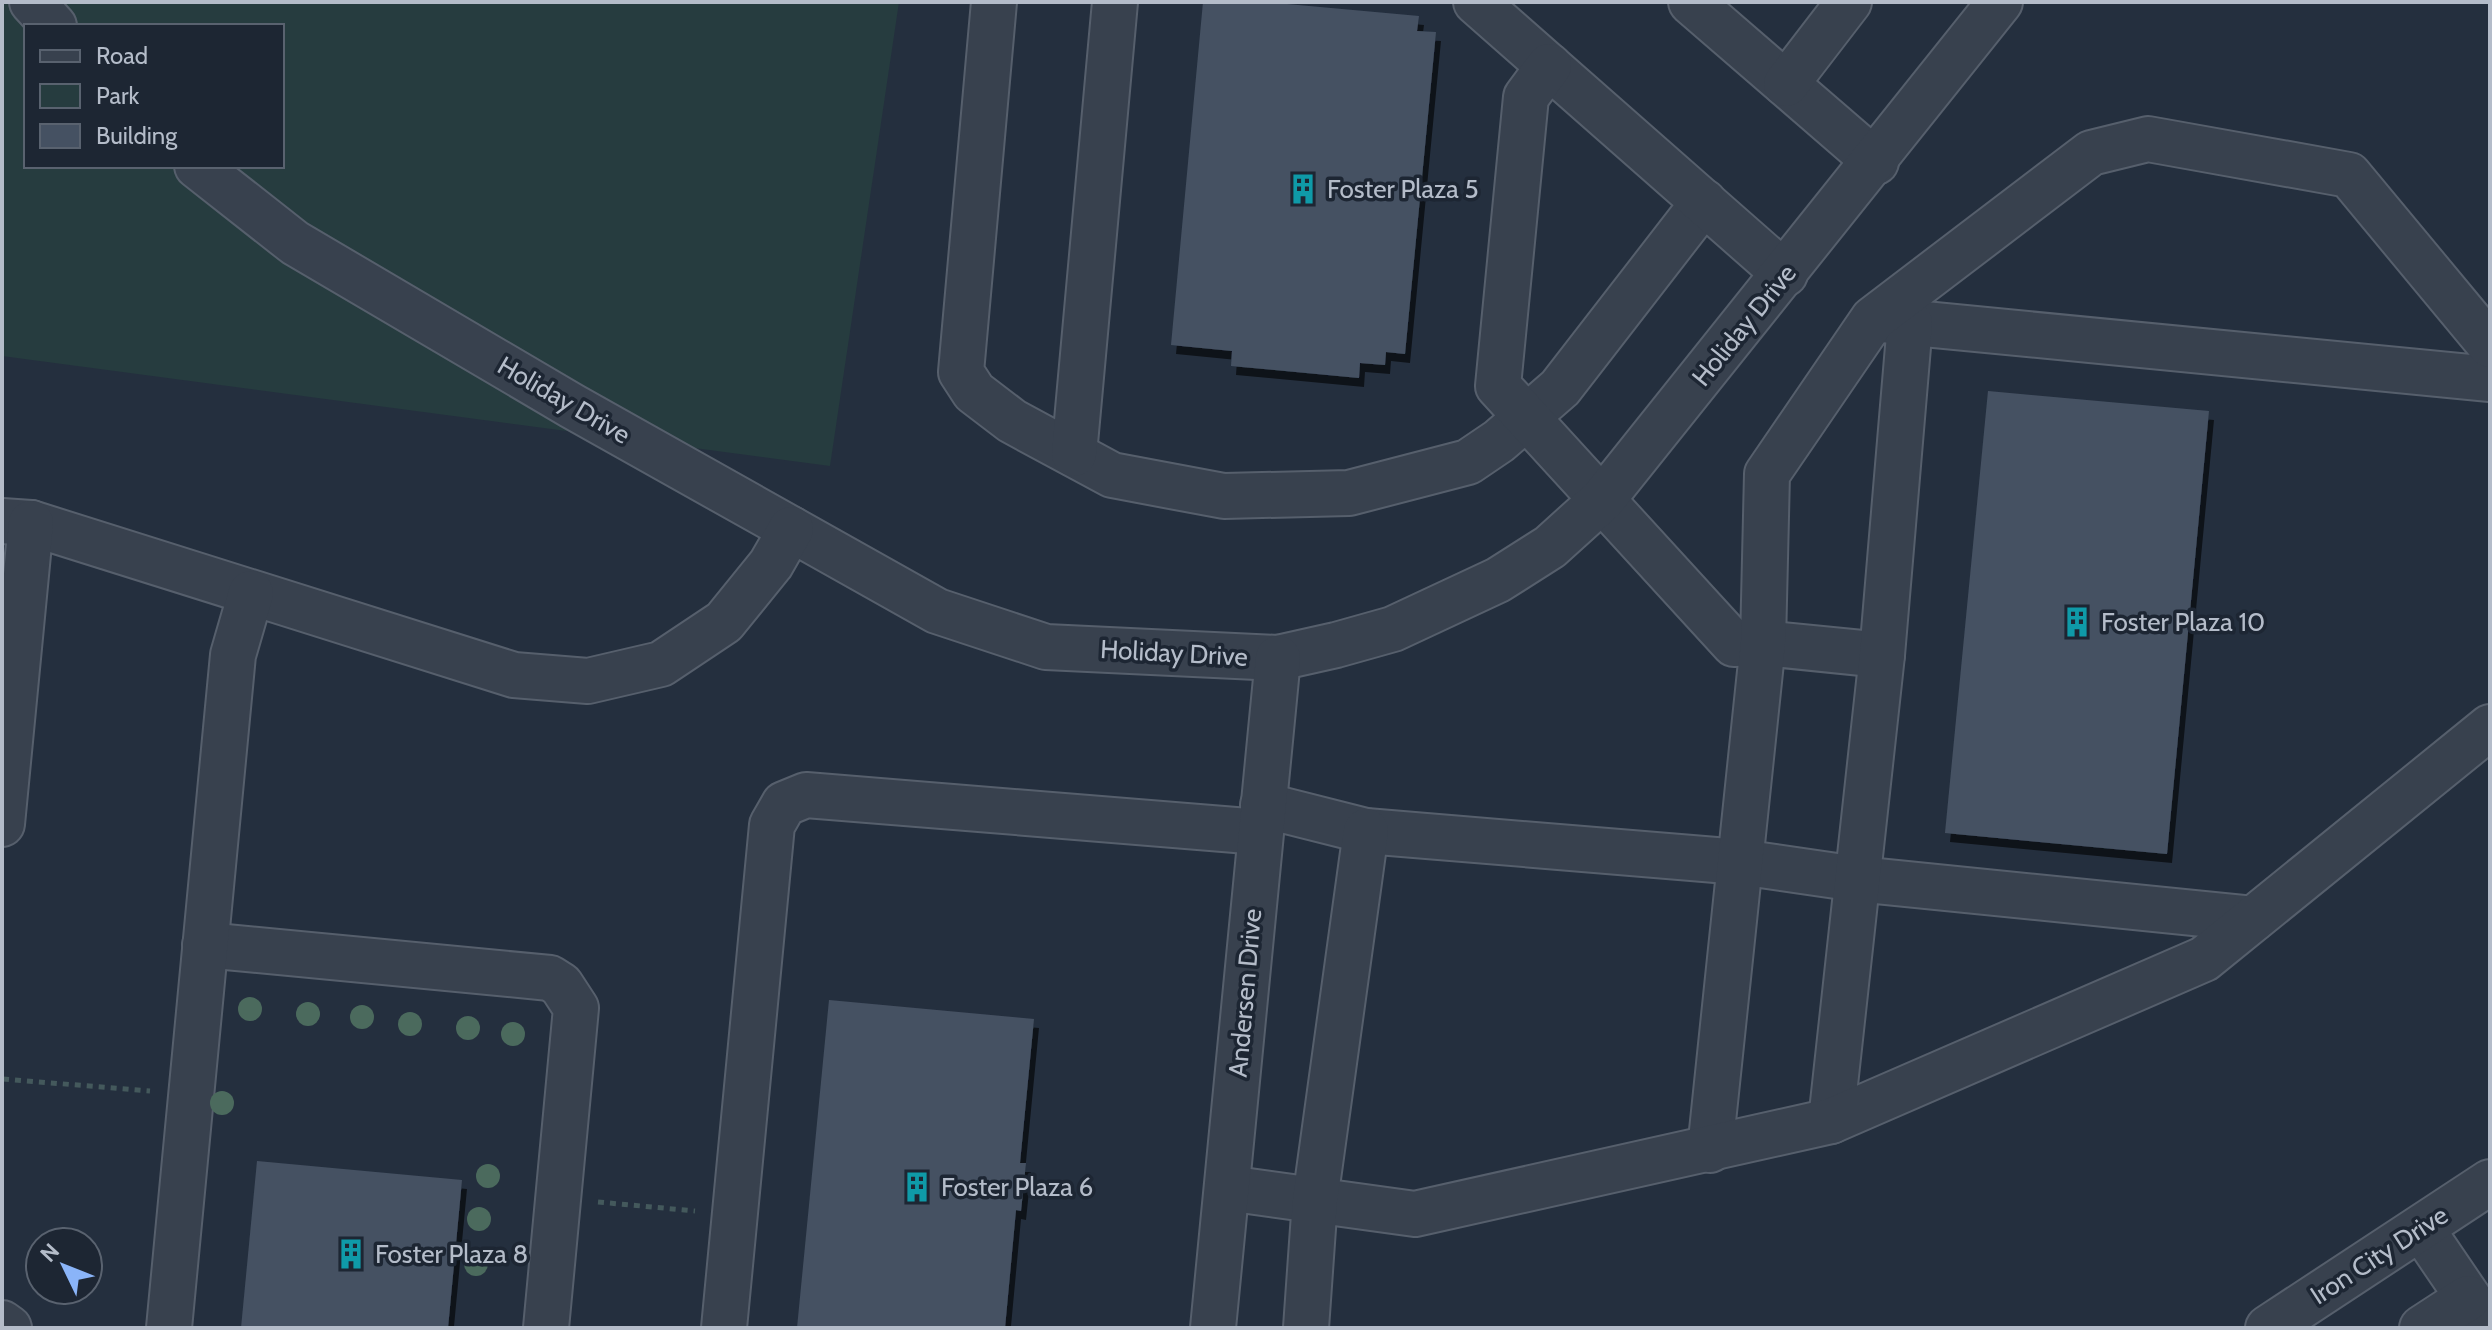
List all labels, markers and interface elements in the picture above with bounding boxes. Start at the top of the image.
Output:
legend [24,24,284,168]
text: Road [96,41,148,70]
text: Park [96,81,139,110]
text: Building [96,121,178,150]
building icon: Foster Plaza 5 [1286,172,1320,206]
place label: Foster Plaza 5 [1327,173,1479,205]
street label: Holiday Drive [1685,258,1803,392]
street label: Holiday Drive [492,349,636,451]
building icon: Foster Plaza 10 [2060,605,2094,639]
place label: Foster Plaza 10 [2101,606,2265,638]
street label: Holiday Drive [1099,633,1249,673]
street label: Andersen Drive [1222,907,1268,1079]
building icon: Foster Plaza 6 [900,1170,934,1204]
place label: Foster Plaza 6 [941,1171,1093,1203]
street label: Iron City Drive [2304,1199,2454,1311]
north arrow [24,1226,104,1306]
building icon: Foster Plaza 8 [334,1237,368,1271]
text: N [35,1238,65,1268]
place label: Foster Plaza 8 [375,1238,528,1270]

